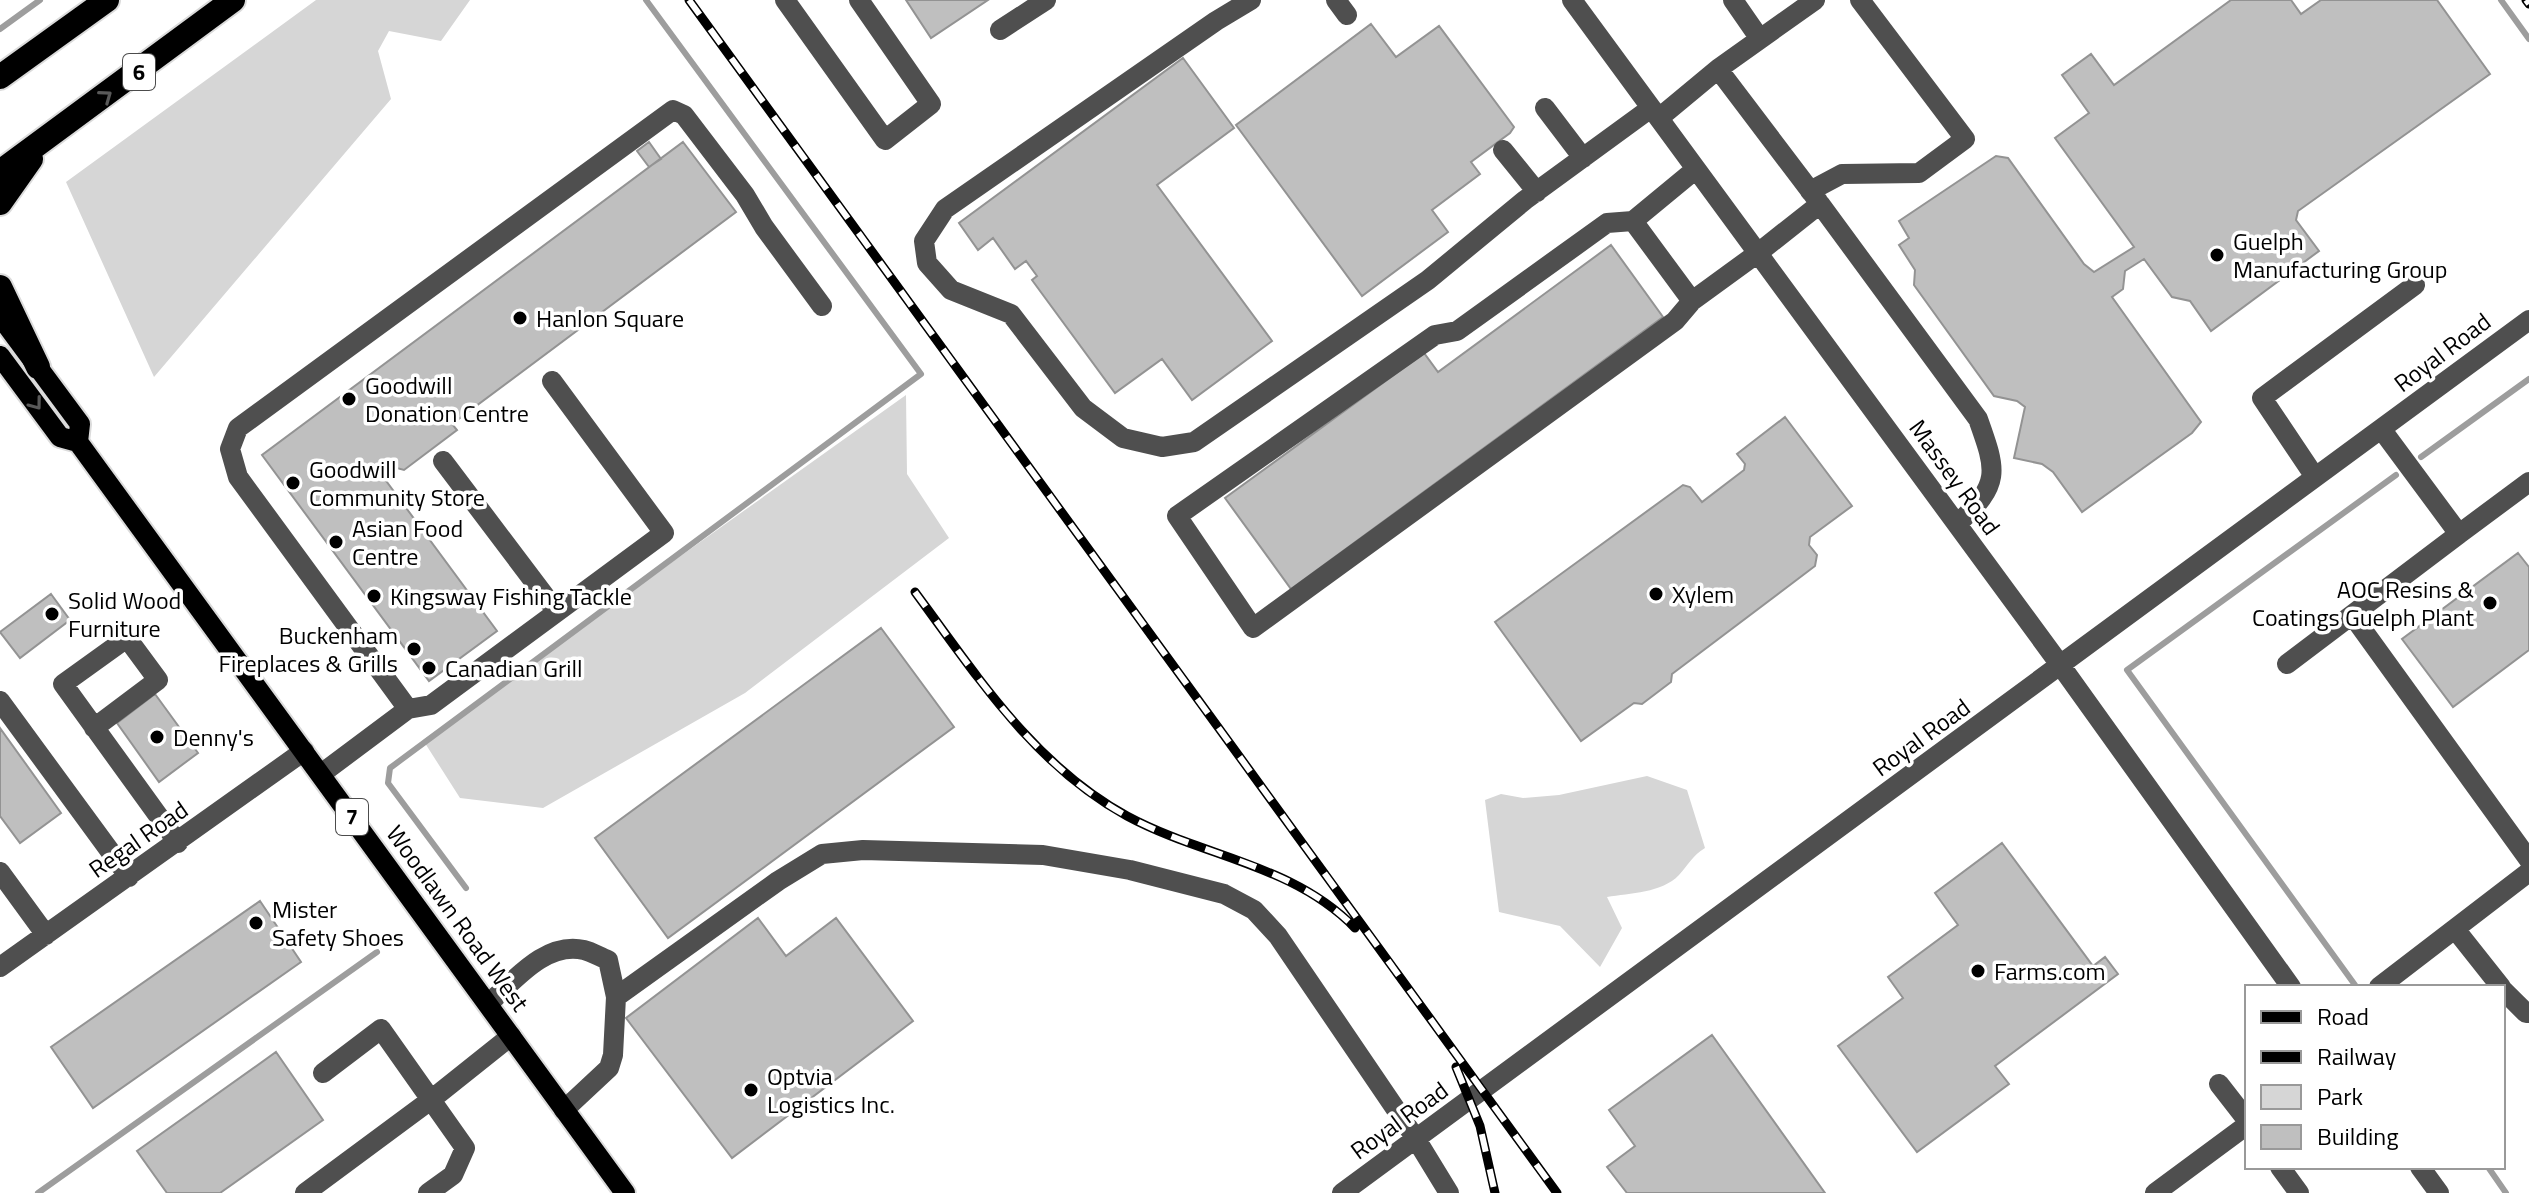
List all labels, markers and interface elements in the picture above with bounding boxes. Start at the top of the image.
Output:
road number: 6 [123,54,155,90]
one-way arrow [97,91,112,106]
place label: Guelph Manufacturing Group [2233,223,2447,287]
marker: Guelph Manufacturing Group [2208,246,2226,264]
place label: Hanlon Square [536,300,684,336]
street label: Royal Road [2386,304,2498,400]
marker: Hanlon Square [511,309,529,327]
place label: Goodwill Donation Centre [365,367,529,431]
marker: Goodwill Donation Centre [340,390,358,408]
one-way arrow [26,395,40,410]
street label: Massey Road [1901,412,2009,542]
place label: Goodwill Community Store [309,451,485,515]
marker: Goodwill Community Store [284,474,302,492]
place label: Asian Food Centre [352,510,463,574]
marker: Asian Food Centre [327,533,345,551]
place label: AOC Resins & Coatings Guelph Plant [2252,571,2475,635]
place label: Xylem [1672,576,1734,612]
place label: Kingsway Fishing Tackle [390,578,632,614]
place label: Solid Wood Furniture [68,582,181,646]
marker: Xylem [1647,585,1665,603]
marker: Kingsway Fishing Tackle [365,587,383,605]
marker: AOC Resins & Coatings Guelph Plant [2481,594,2499,612]
marker: Solid Wood Furniture [43,605,61,623]
place label: Buckenham Fireplaces & Grills [218,617,398,681]
marker: Buckenham Fireplaces & Grills [405,640,423,658]
place label: Canadian Grill [445,650,583,686]
marker: Canadian Grill [420,659,438,677]
street label: Royal Road [1865,689,1977,785]
place label: Denny's [173,719,254,755]
marker: Denny's [148,728,166,746]
street label: Regal Road [81,792,195,886]
road number: 7 [336,799,368,835]
street label: Woodlawn Road West [378,817,538,1019]
place label: Mister Safety Shoes [272,891,404,955]
marker: Mister Safety Shoes [247,914,265,932]
place label: Farms.com [1994,953,2106,989]
marker: Farms.com [1969,962,1987,980]
legend [2245,985,2505,1169]
text: Road [2317,998,2369,1034]
text: Railway [2317,1038,2397,1074]
place label: Optvia Logistics Inc. [767,1058,895,1122]
street label: Royal Road [1343,1072,1455,1168]
text: Park [2317,1078,2363,1114]
marker: Optvia Logistics Inc. [742,1081,760,1099]
text: Building [2317,1118,2399,1154]

